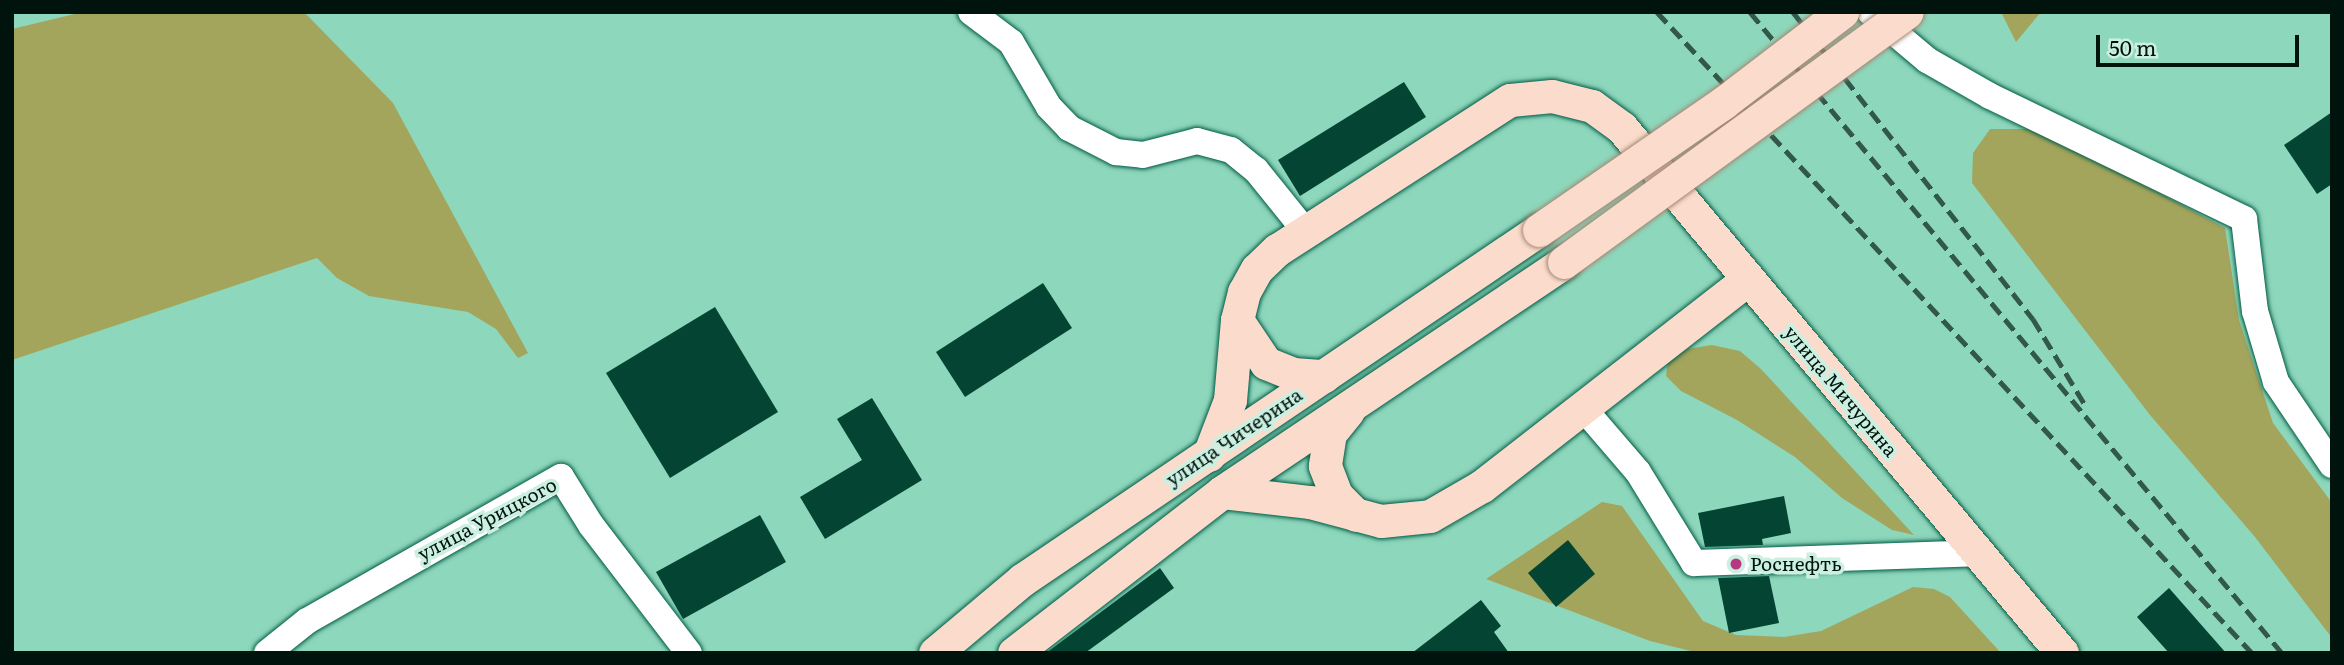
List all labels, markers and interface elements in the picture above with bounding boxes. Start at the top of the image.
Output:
scale bar [2099,21,2302,65]
text: 50 m [2109,31,2156,62]
street label: улица Мичурина [1780,321,1902,461]
street label: улица Чичерина [1162,383,1306,491]
street label: улица Урицкого [414,473,560,565]
place label: Роснефть [1750,553,1842,575]
marker: Роснефть [1728,556,1744,572]

